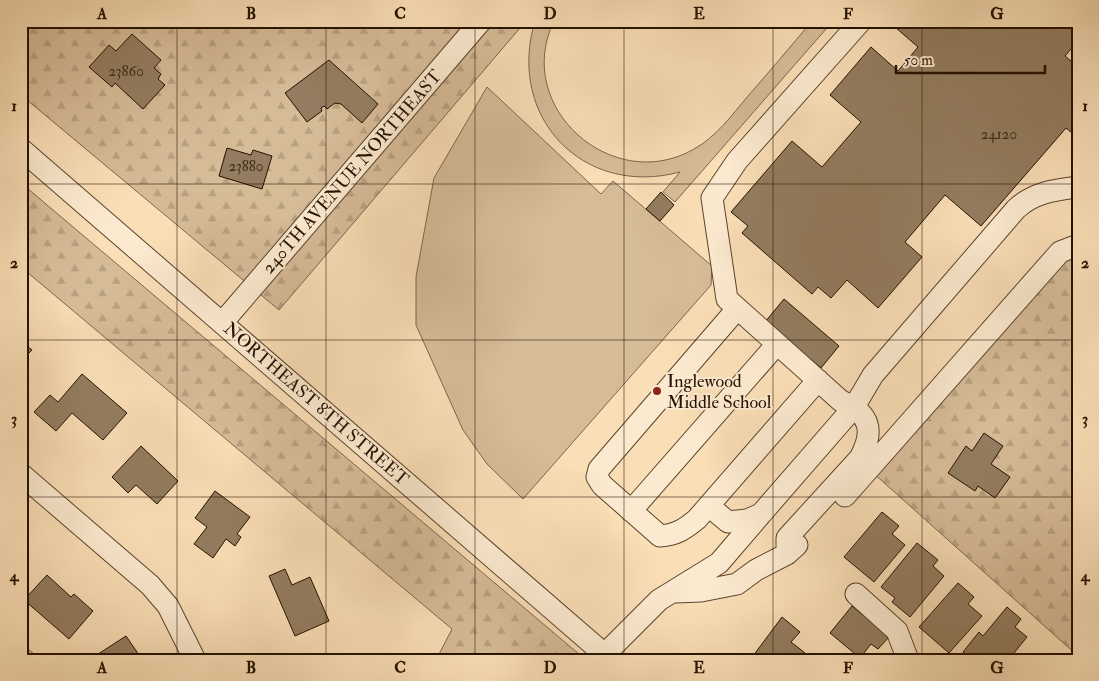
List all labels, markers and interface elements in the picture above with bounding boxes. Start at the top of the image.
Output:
text: A [96,4,108,24]
text: B [246,4,256,24]
text: C [394,4,406,24]
text: D [543,4,557,24]
text: E [693,4,705,24]
text: F [843,4,853,24]
text: G [990,4,1004,24]
scale bar [896,42,1045,74]
text: 50 m [904,51,933,70]
house number: 23860 [108,62,144,81]
street label: 240TH AVENUE NORTHEAST [257,65,447,279]
text: 1 [11,96,17,116]
text: 1 [1082,96,1088,116]
house number: 24120 [981,125,1017,144]
house number: 23880 [228,157,264,176]
text: 2 [10,253,18,273]
text: 2 [1081,253,1089,273]
street label: NORTHEAST 8TH STREET [218,317,414,491]
place label: Inglewood Middle School [667,370,772,414]
marker: Inglewood Middle School [651,385,663,397]
text: 3 [11,409,17,429]
text: 3 [1082,409,1088,429]
text: 4 [9,566,20,586]
text: 4 [1080,566,1091,586]
text: A [96,658,108,678]
text: B [246,658,256,678]
text: C [394,658,406,678]
text: D [543,658,557,678]
text: E [693,658,705,678]
text: F [843,658,853,678]
text: G [990,658,1004,678]

